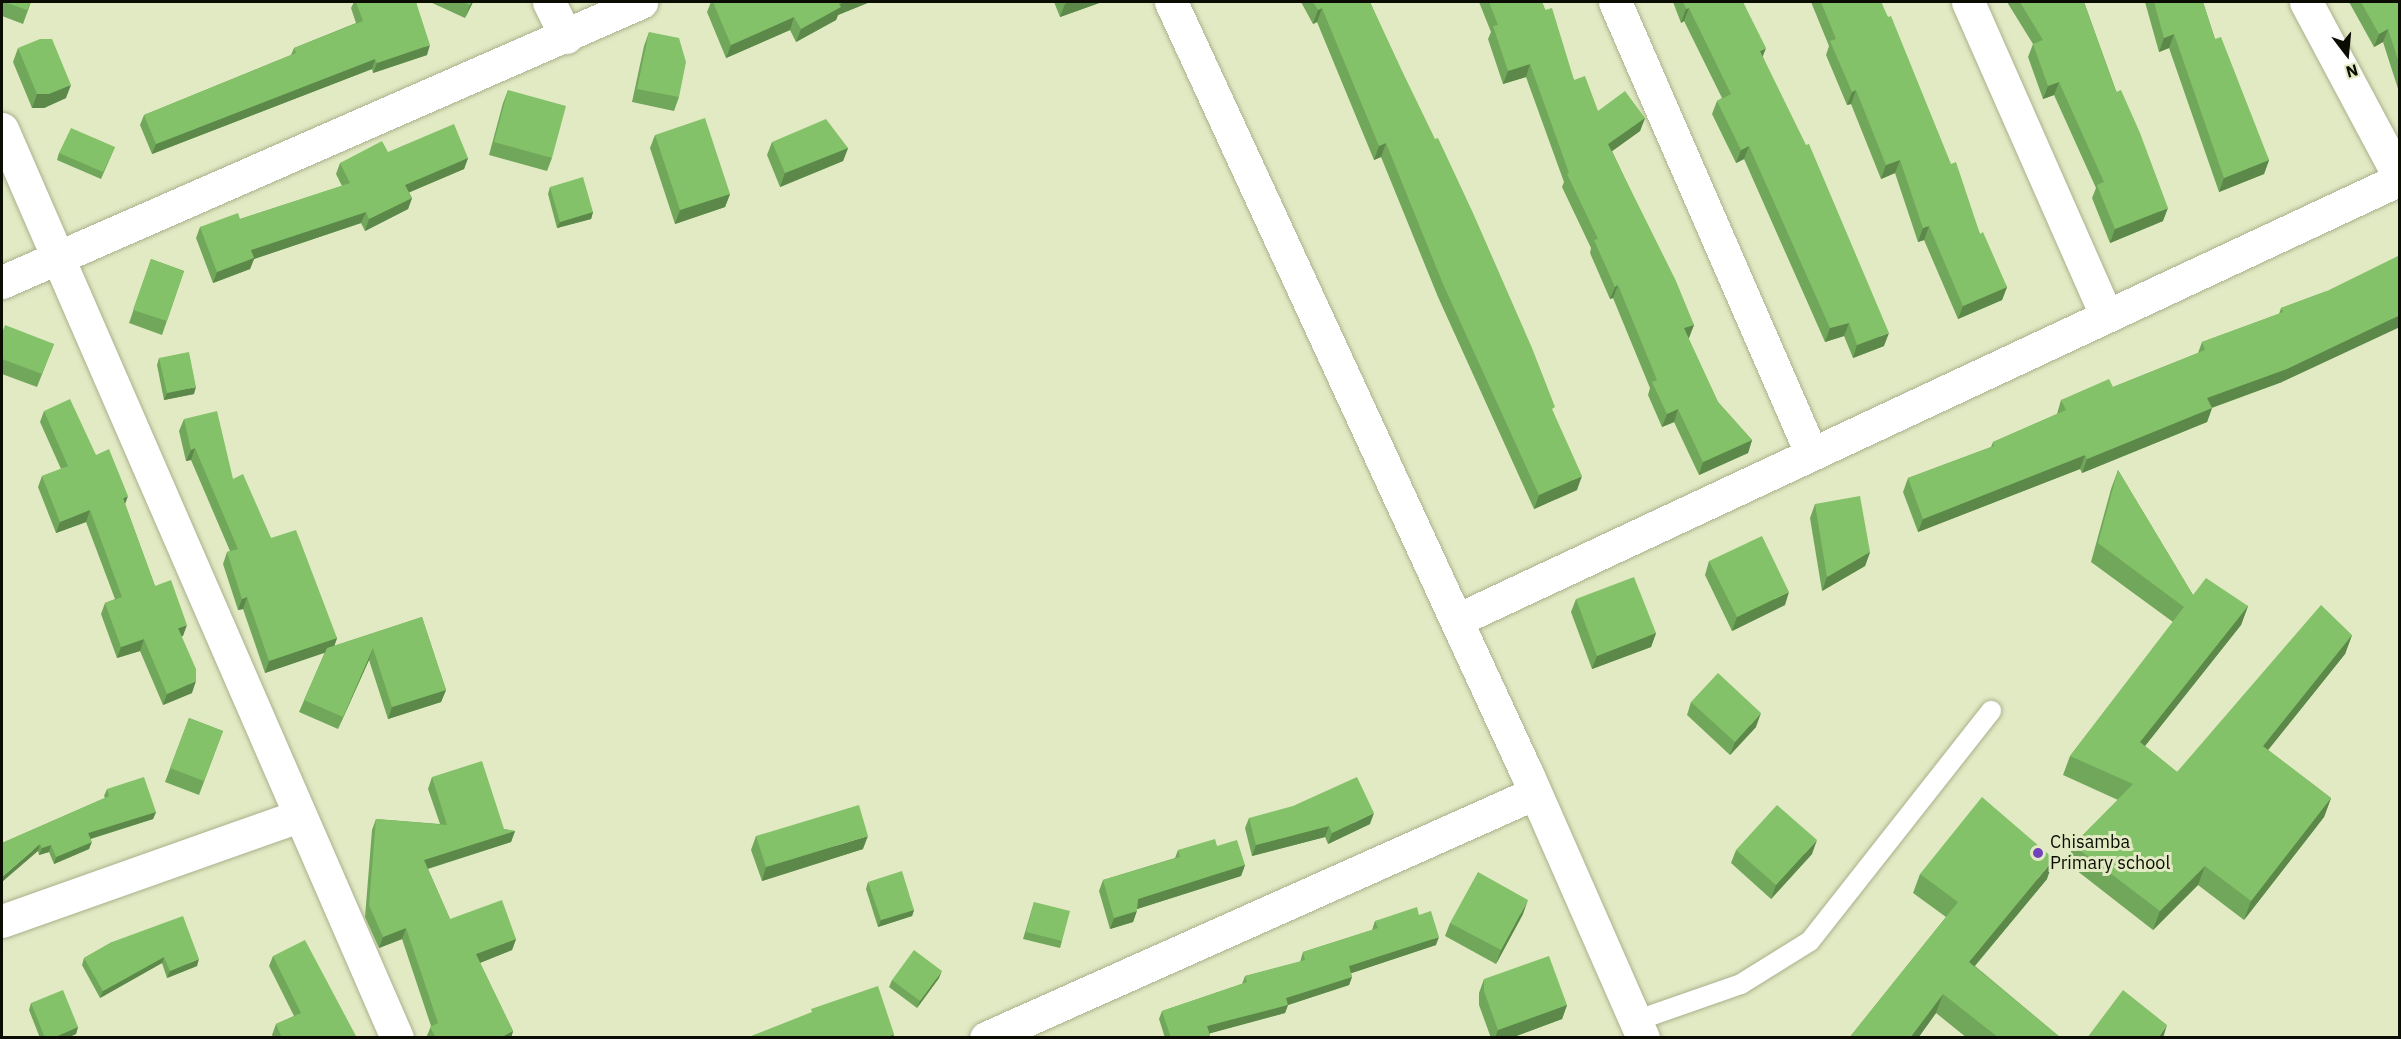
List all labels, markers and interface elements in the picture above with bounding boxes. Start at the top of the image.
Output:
north arrow [2317,24,2377,84]
text: N [2344,60,2360,83]
place label: Chisamba Primary school [2050,832,2170,874]
marker: Chisamba Primary school [2031,846,2045,860]

